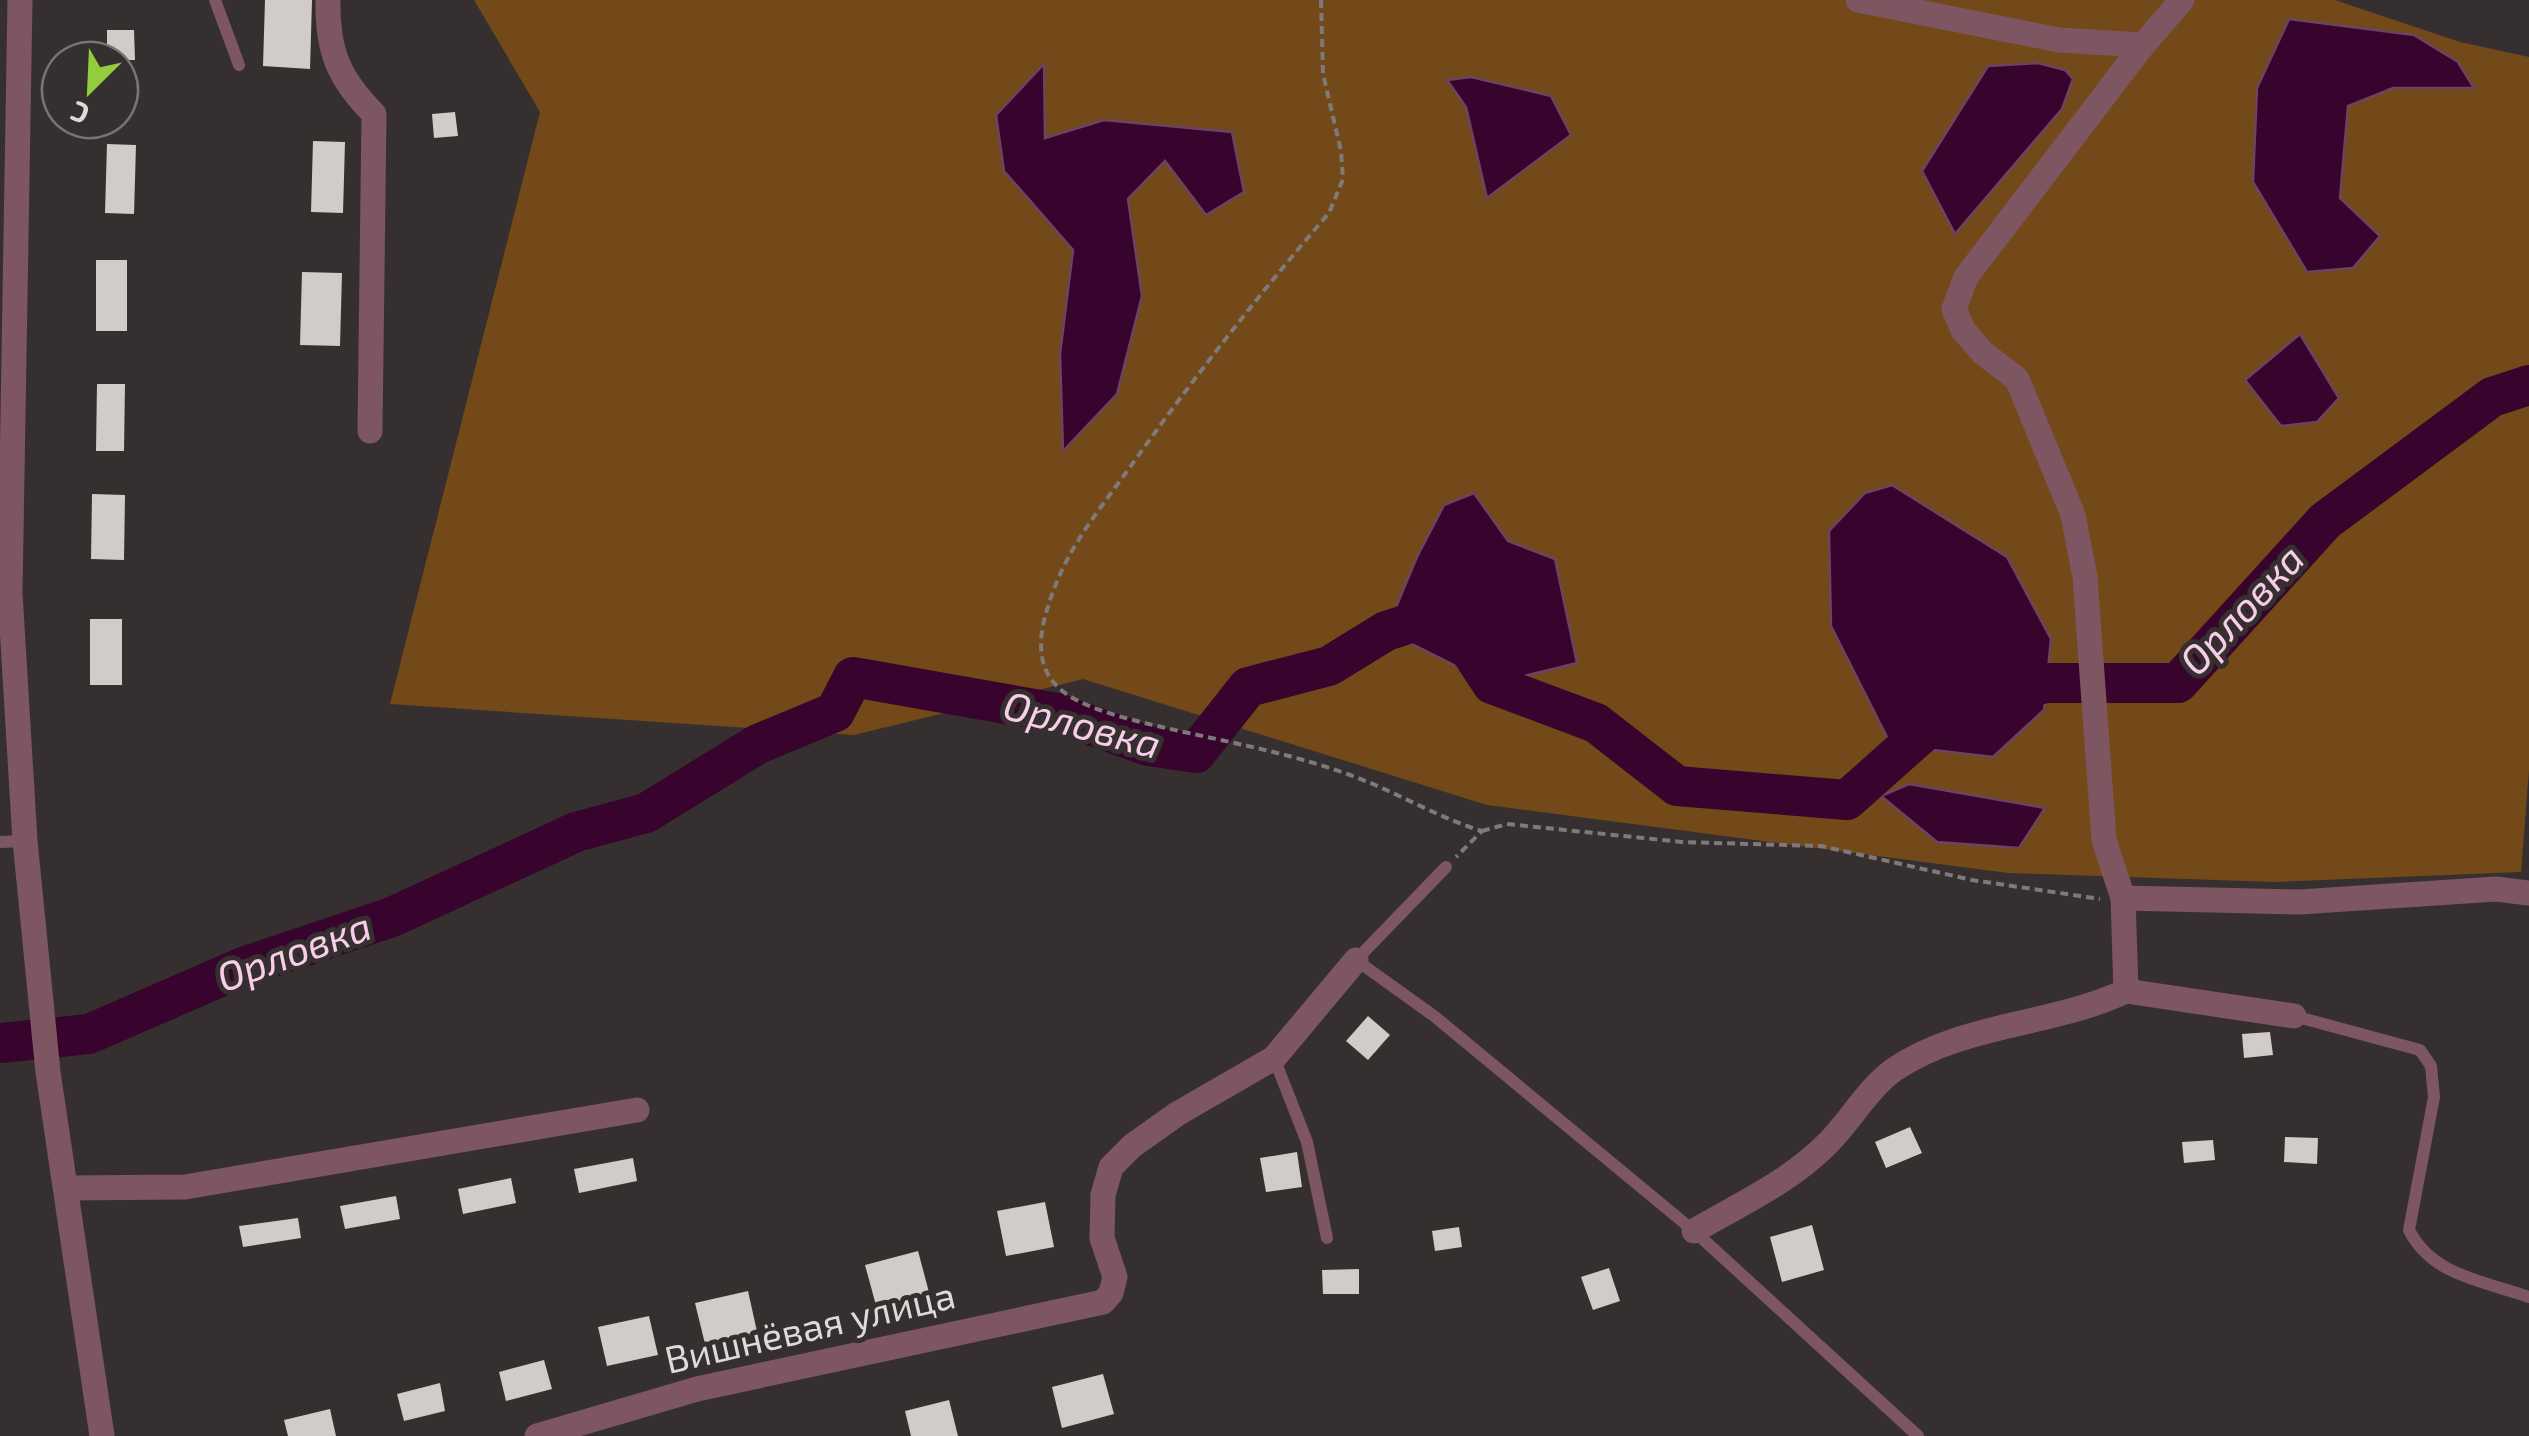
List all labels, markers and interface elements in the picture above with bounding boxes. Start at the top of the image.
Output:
north arrow [40,40,140,140]
text: С [65,95,94,133]
water label: Орловка [2168,534,2313,684]
water label: Орловка [999,679,1166,767]
water label: Орловка [210,900,377,1000]
street label: Вишнёвая улица [660,1270,959,1382]

